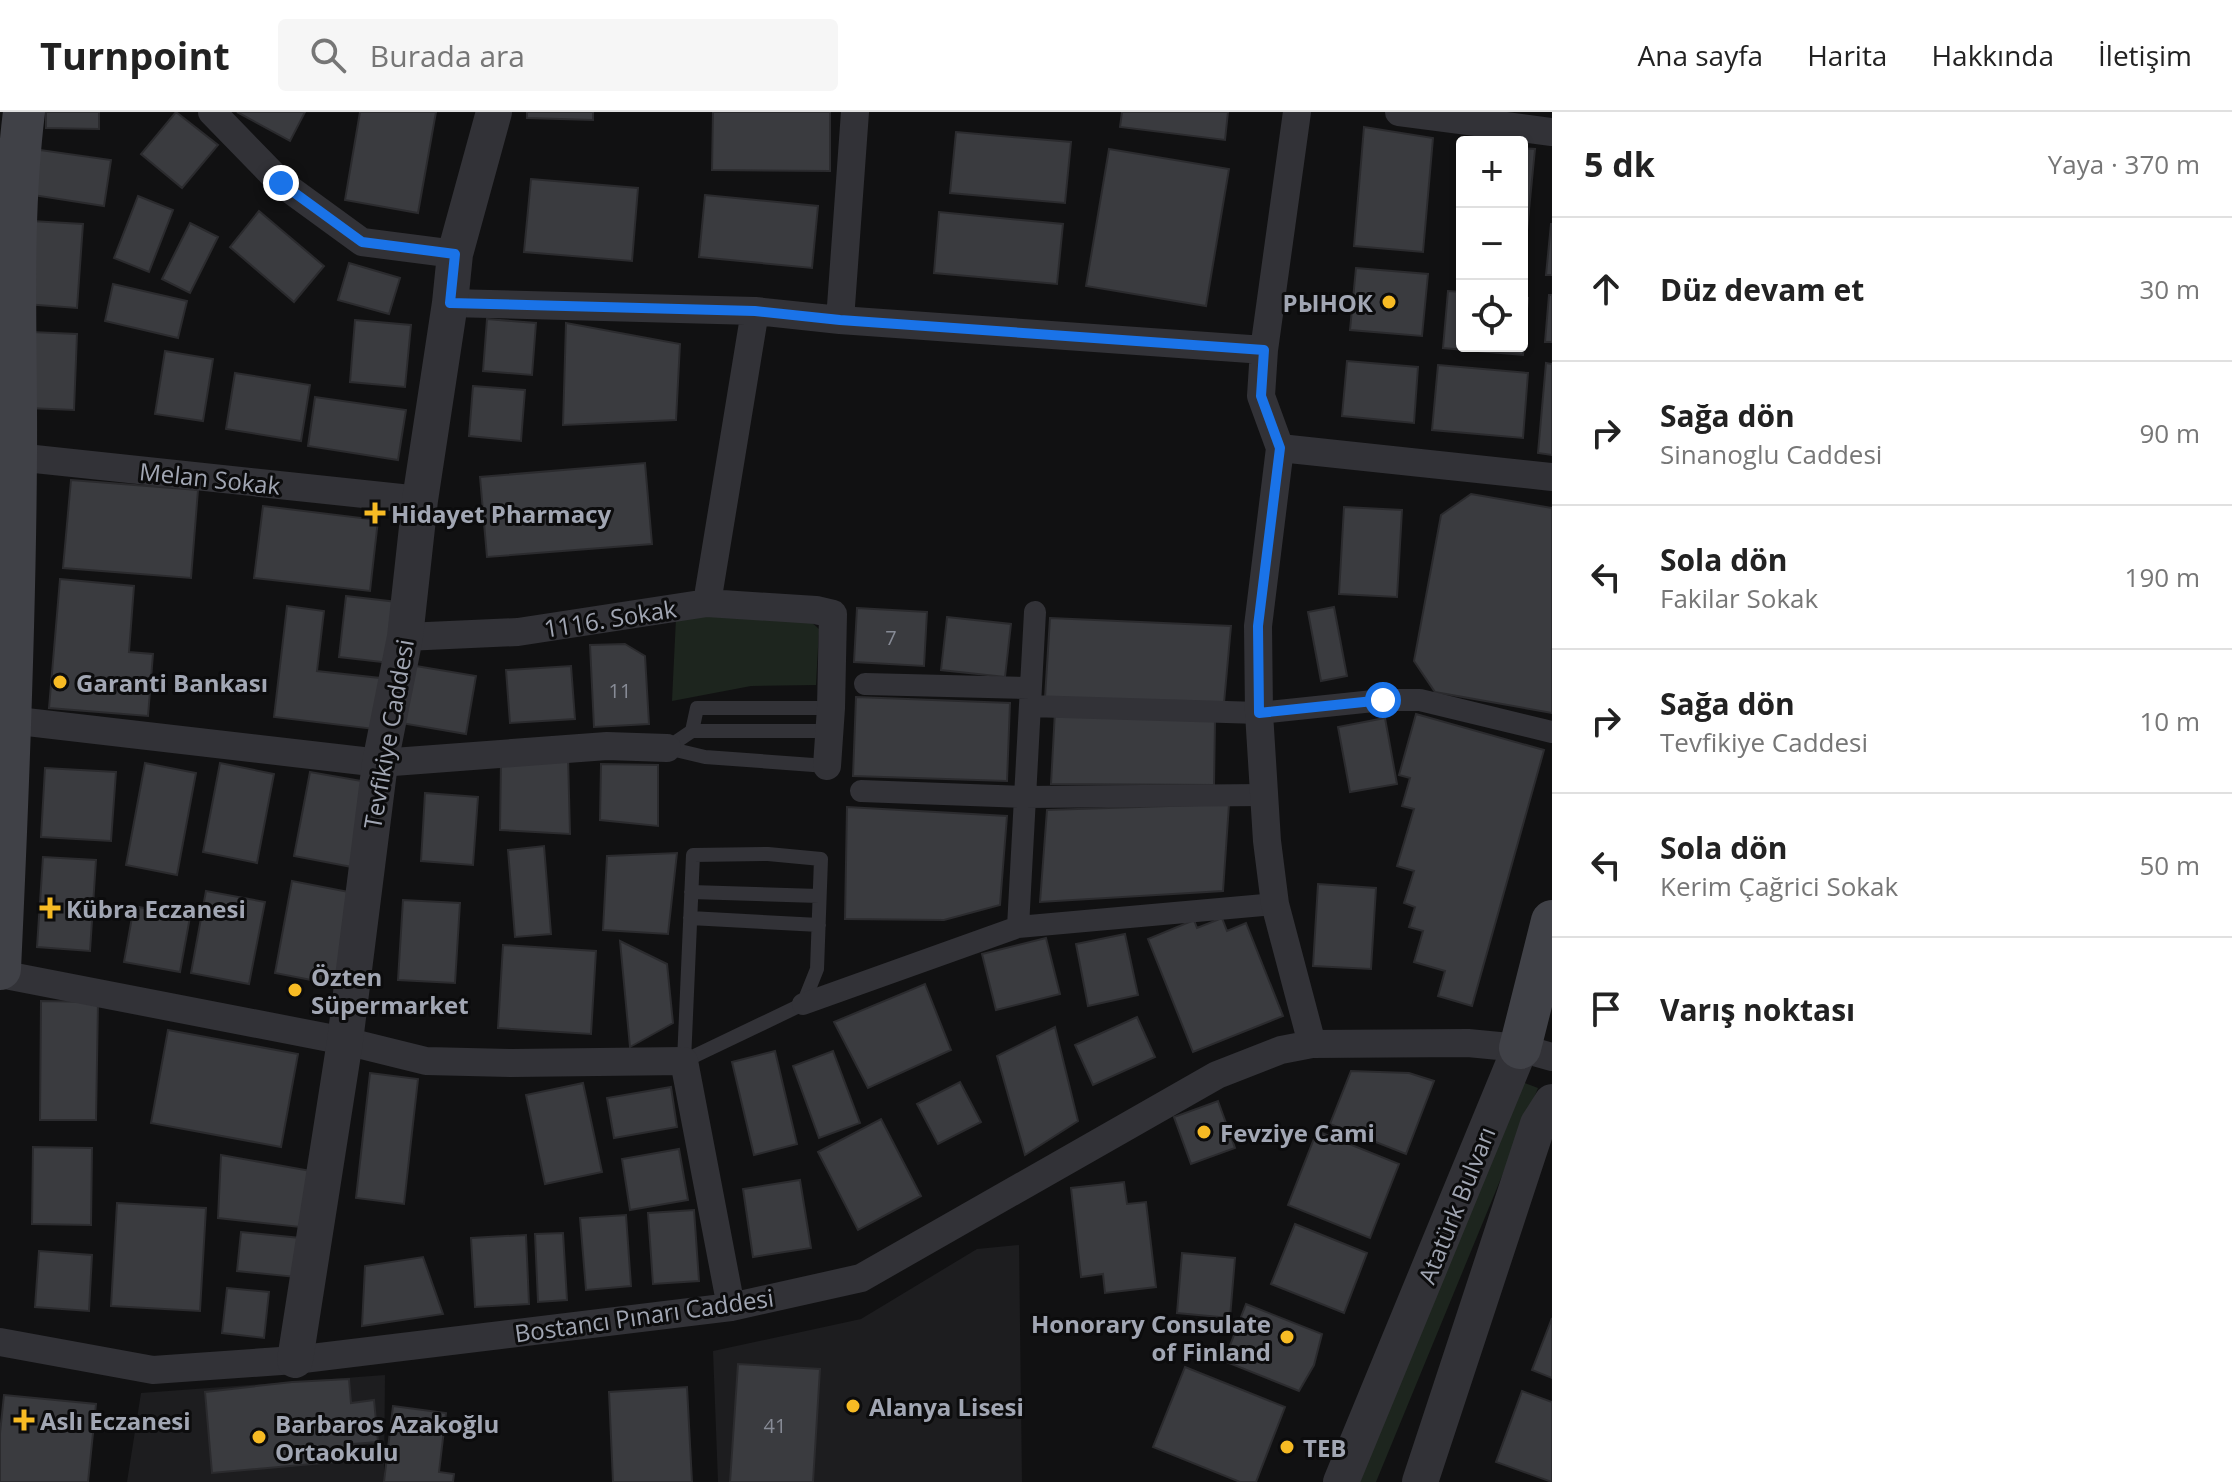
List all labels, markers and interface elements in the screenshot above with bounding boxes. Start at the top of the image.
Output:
search box [278,19,838,91]
text: Turnpoint [40,29,230,81]
icon: search [306,33,350,77]
text: Burada ara [370,35,525,76]
text: Ana sayfa [1638,36,1763,74]
text: Harita [1807,36,1887,74]
text: Hakkında [1931,36,2054,74]
text: İletişim [2098,36,2192,74]
map controls [1456,136,1528,352]
button: + [1456,136,1528,208]
text: 5 dk [1584,141,1655,187]
text: Yaya · 370 m [2048,146,2200,182]
route end [263,165,299,201]
button: − [1456,208,1528,280]
icon: ahead [1584,267,1628,311]
text: Düz devam et [1660,269,1864,310]
text: 30 m [2139,271,2200,307]
button: locate [1456,280,1528,352]
place label: РЫНОК [1283,286,1374,319]
marker: РЫНОК [1380,293,1398,311]
text: Sağa dön [1660,395,1795,436]
icon: right [1584,411,1628,455]
text: 90 m [2139,415,2200,451]
text: Sinanoglu Caddesi [1660,436,1882,472]
street label: Melan Sokak [138,454,283,502]
place label: Hidayet Pharmacy [391,497,611,530]
marker: Hidayet Pharmacy [366,504,384,522]
text: Sola dön [1660,539,1787,580]
icon: left [1584,555,1628,599]
text: 190 m [2125,559,2200,595]
text: Fakilar Sokak [1660,580,1818,616]
street label: 1116. Sokak [541,591,679,645]
house number: 7 [885,624,897,651]
street label: Tevfikiye Caddesi [355,637,421,831]
place label: Garanti Bankası [76,666,268,699]
marker: Garanti Bankası [51,673,69,691]
house number: 11 [609,677,631,704]
route start [1365,682,1401,718]
text: Sağa dön [1660,683,1795,724]
icon: right [1584,699,1628,743]
text: 10 m [2139,703,2200,739]
text: Tevfikiye Caddesi [1660,724,1868,760]
text: Sola dön [1660,827,1787,868]
icon: left [1584,843,1628,887]
text: 50 m [2139,847,2200,883]
text: Kerim Çağrici Sokak [1660,868,1898,904]
place label: Kübra Eczanesi [66,892,246,925]
marker: Kübra Eczanesi [41,899,59,917]
place label: Özten Süpermarket [311,960,469,1021]
marker: Özten Süpermarket [286,981,304,999]
icon: arrive [1584,987,1628,1031]
text: Varış noktası [1660,989,1855,1030]
place label: Fevziye Cami [1220,1116,1375,1149]
street label: Atatürk Bulvarı [1410,1122,1502,1288]
marker: Fevziye Cami [1195,1123,1213,1141]
street label: Bostancı Pınarı Caddesi [512,1280,776,1350]
place label: Honorary Consulate of Finland [1031,1307,1271,1368]
marker: Honorary Consulate of Finland [1278,1328,1296,1346]
place label: Alanya Lisesi [869,1390,1024,1423]
marker: Alanya Lisesi [844,1397,862,1415]
place label: Aslı Eczanesi [40,1404,191,1437]
place label: Barbaros Azakoğlu Ortaokulu [275,1407,499,1468]
marker: Aslı Eczanesi [15,1411,33,1429]
house number: 41 [764,1412,786,1439]
marker: Barbaros Azakoğlu Ortaokulu [250,1428,268,1446]
place label: TEB [1303,1431,1346,1464]
marker: TEB [1278,1438,1296,1456]

